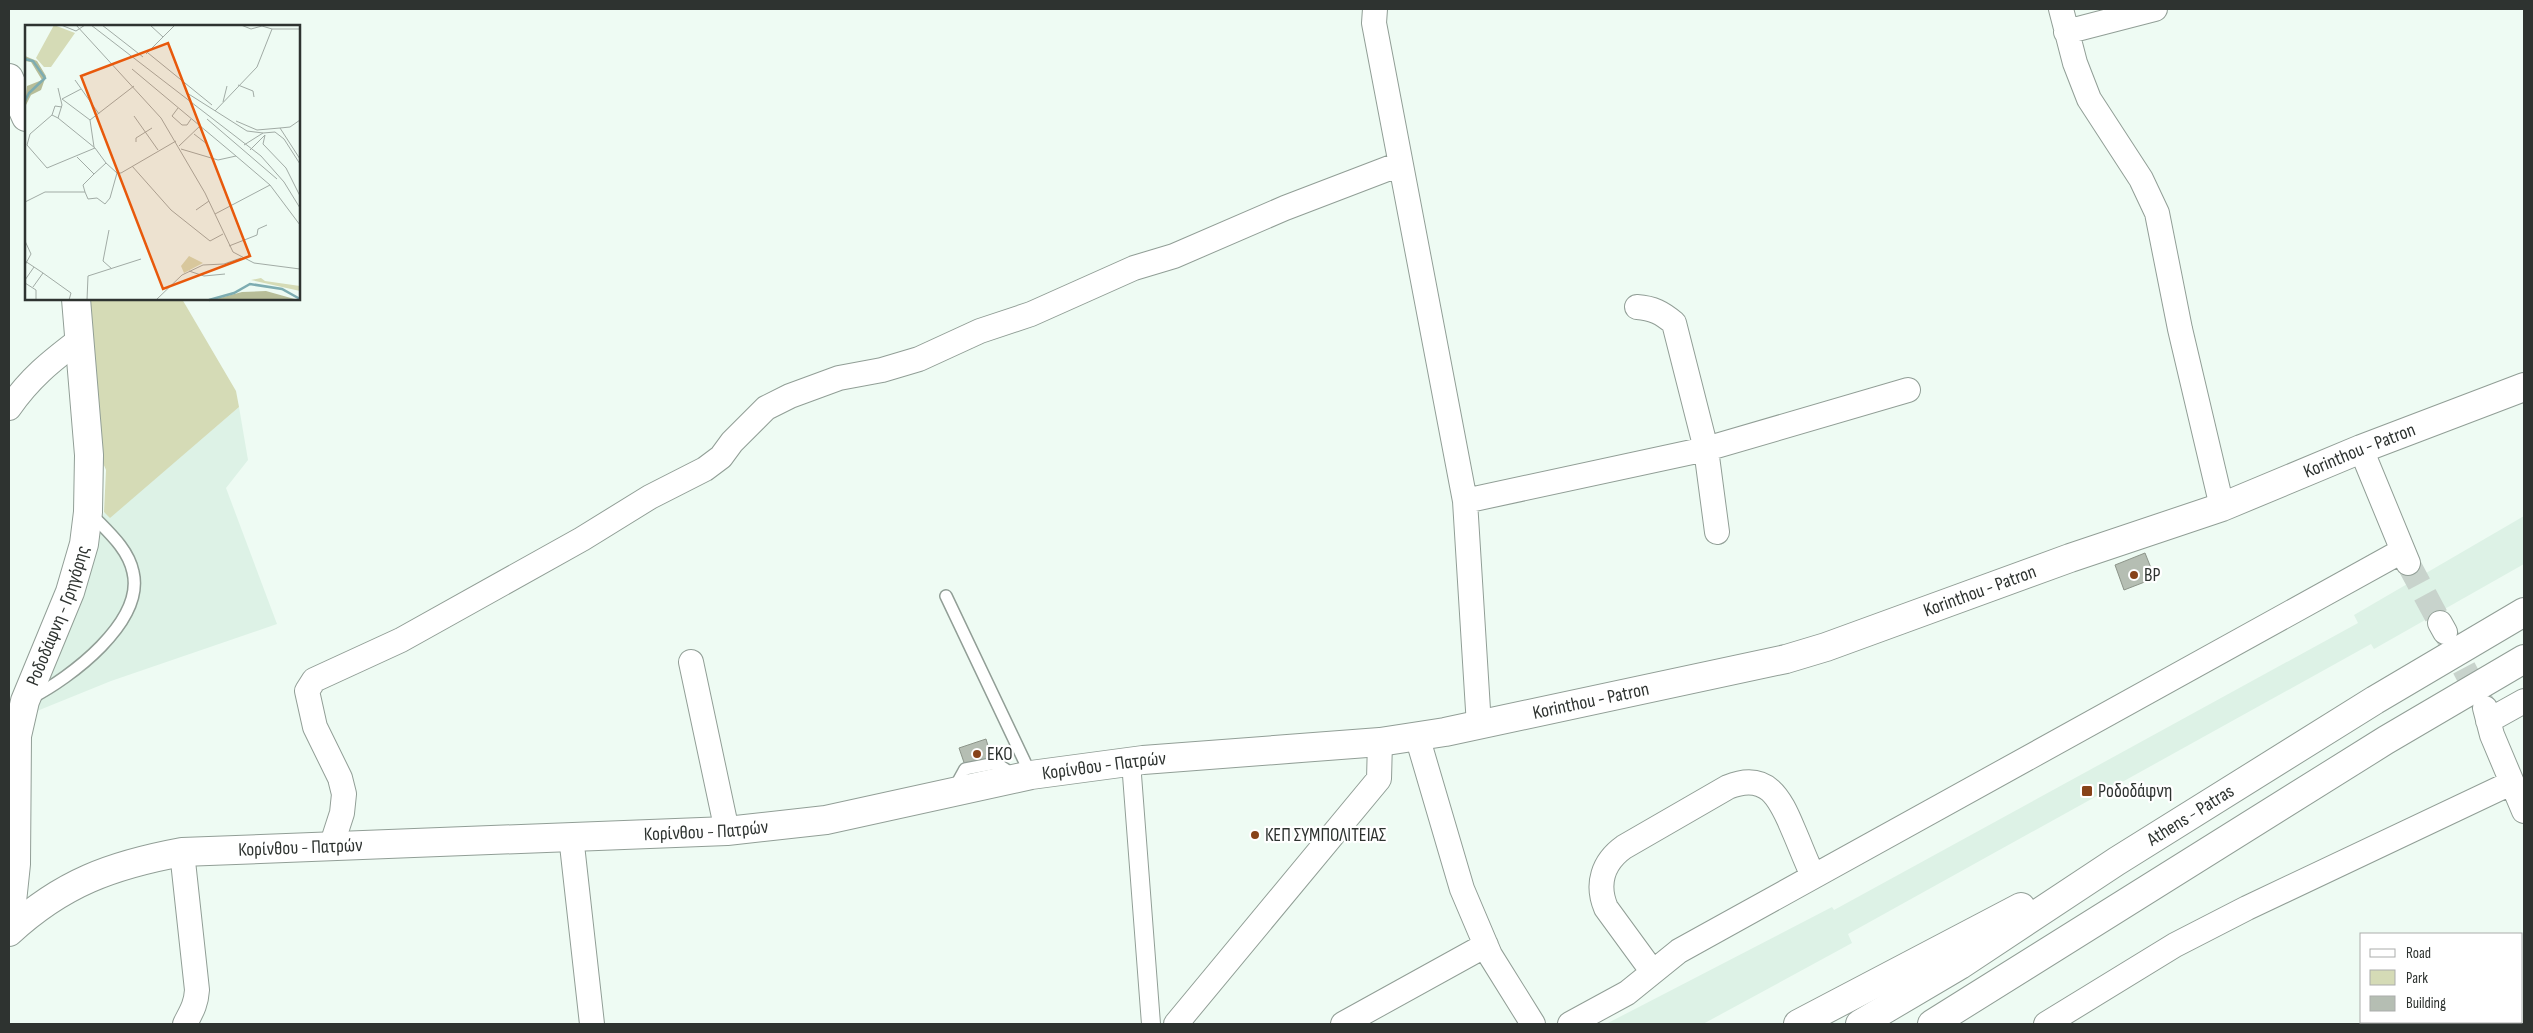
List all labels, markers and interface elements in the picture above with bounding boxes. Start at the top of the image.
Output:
inset map [25,25,300,300]
street label: Korinthou - Patron [2300,418,2418,483]
street label: Ροδοδάφνη - Γρηγόρης [21,543,94,689]
street label: Korinthou - Patron [1920,560,2039,622]
place label: BP [2144,564,2160,587]
marker: BP [2128,569,2140,581]
street label: Korinthou - Patron [1531,677,1651,724]
place label: EKO [987,743,1013,766]
street label: Κορίνθου - Πατρών [1041,747,1167,785]
marker: EKO [971,748,983,760]
street label: Athens - Patras [2142,779,2238,851]
place label: Ροδοδάφνη [2098,780,2172,803]
marker: Ροδοδάφνη [2080,784,2094,798]
street label: Κορίνθου - Πατρών [643,815,770,846]
place label: ΚΕΠ ΣΥΜΠΟΛΙΤΕΙΑΣ [1265,824,1386,847]
marker: ΚΕΠ ΣΥΜΠΟΛΙΤΕΙΑΣ [1249,829,1261,841]
street label: Κορίνθου - Πατρών [238,834,364,861]
legend [2360,933,2523,1023]
text: Road [2406,944,2431,963]
text: Park [2406,969,2428,988]
text: Building [2406,994,2446,1013]

